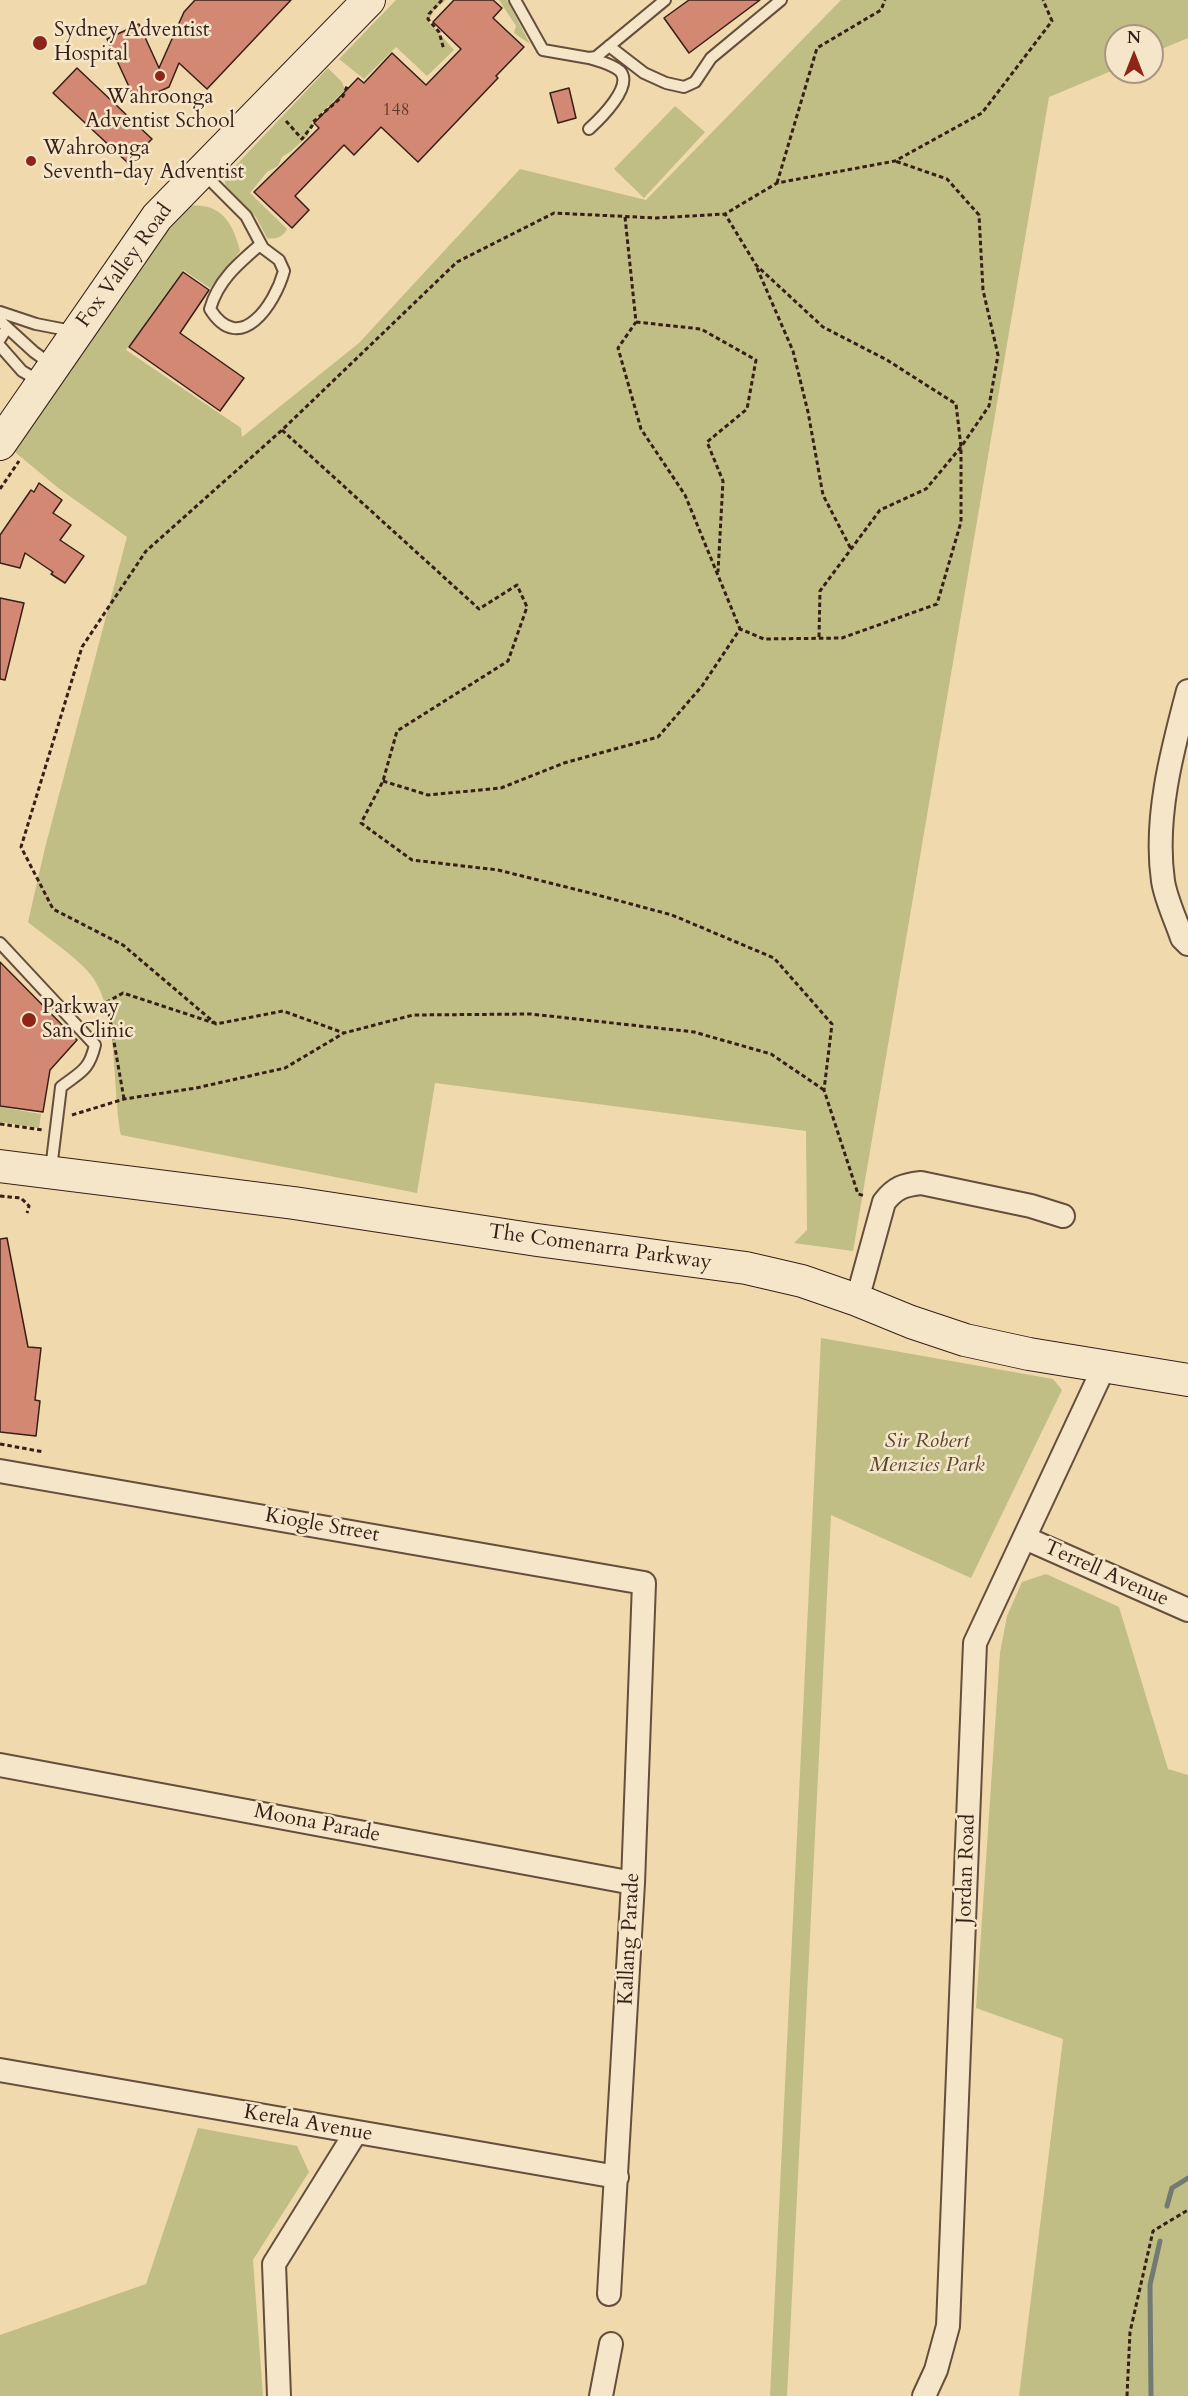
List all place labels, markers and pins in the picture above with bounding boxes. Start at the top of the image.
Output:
place label: Sydney Adventist Hospital [54,18,209,68]
marker: Sydney Adventist Hospital [31,34,49,52]
marker: Wahroonga Adventist School [153,69,167,83]
place label: Wahroonga Adventist School [85,85,235,135]
place label: Wahroonga Seventh-day Adventist [43,136,244,186]
marker: Wahroonga Seventh-day Adventist [24,154,38,168]
place label: Parkway San Clinic [42,995,134,1045]
marker: Parkway San Clinic [20,1011,38,1029]

